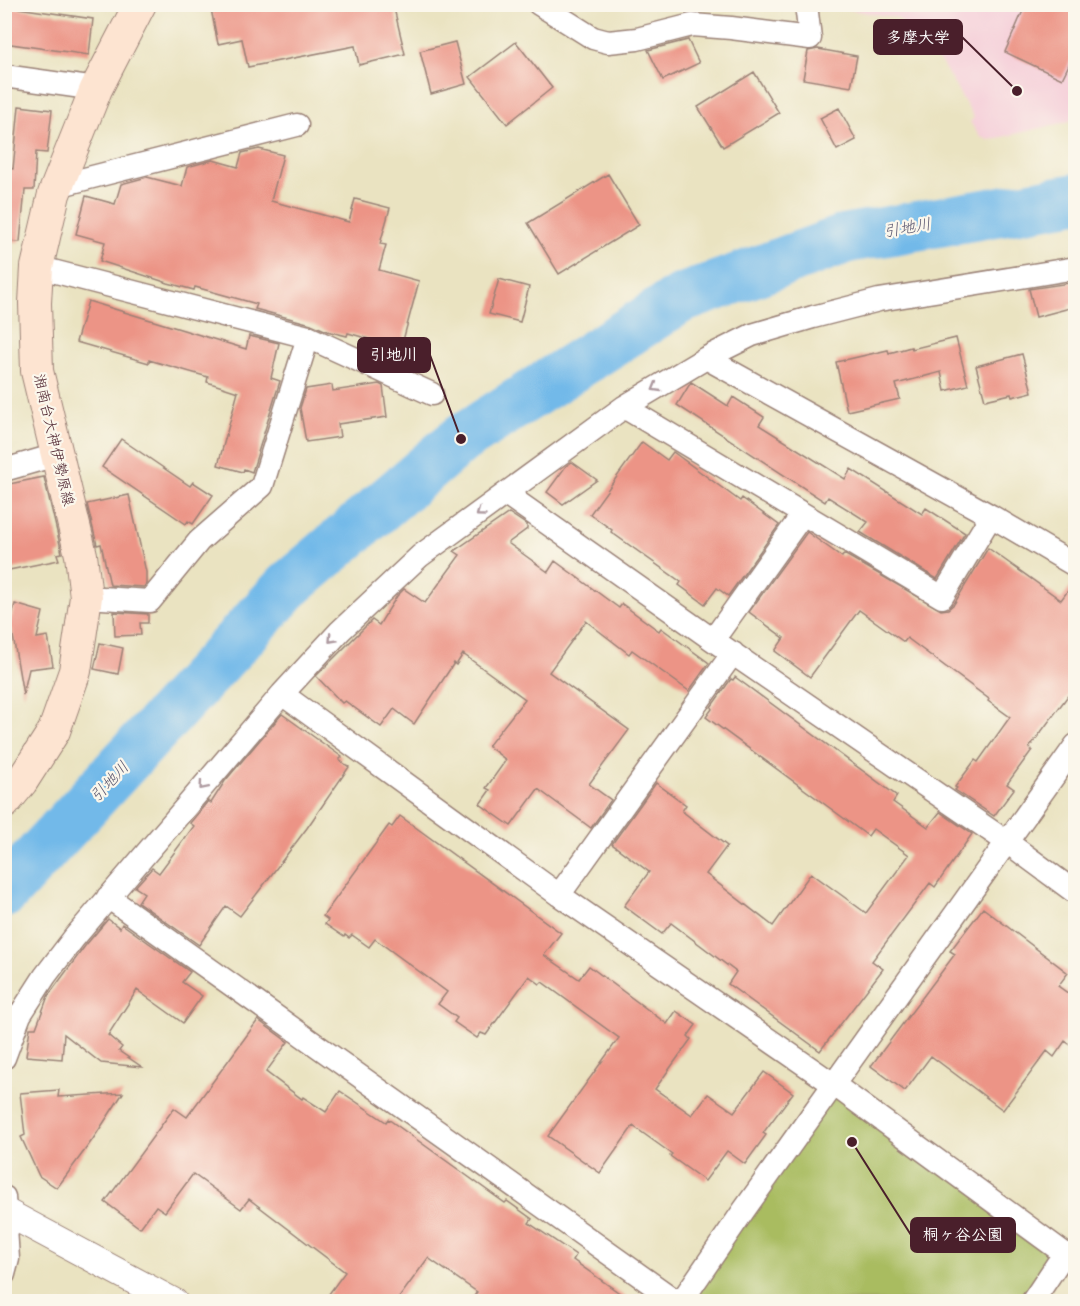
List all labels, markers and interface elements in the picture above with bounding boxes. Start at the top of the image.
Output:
callout: 多摩大学 [874,20,962,54]
text: 多摩大学 [886,26,950,47]
water label: 引地川 [881,212,932,241]
callout: 引地川 [358,338,430,372]
text: 引地川 [370,343,418,364]
street label: 湘南台大神伊勢原線 [30,372,80,508]
one-way arrow [652,380,662,392]
one-way arrow [476,506,487,517]
one-way arrow [328,633,339,643]
water label: 引地川 [85,756,133,805]
one-way arrow [199,779,210,790]
callout: 桐ヶ谷公園 [911,1218,1015,1252]
text: 桐ヶ谷公園 [923,1223,1003,1244]

